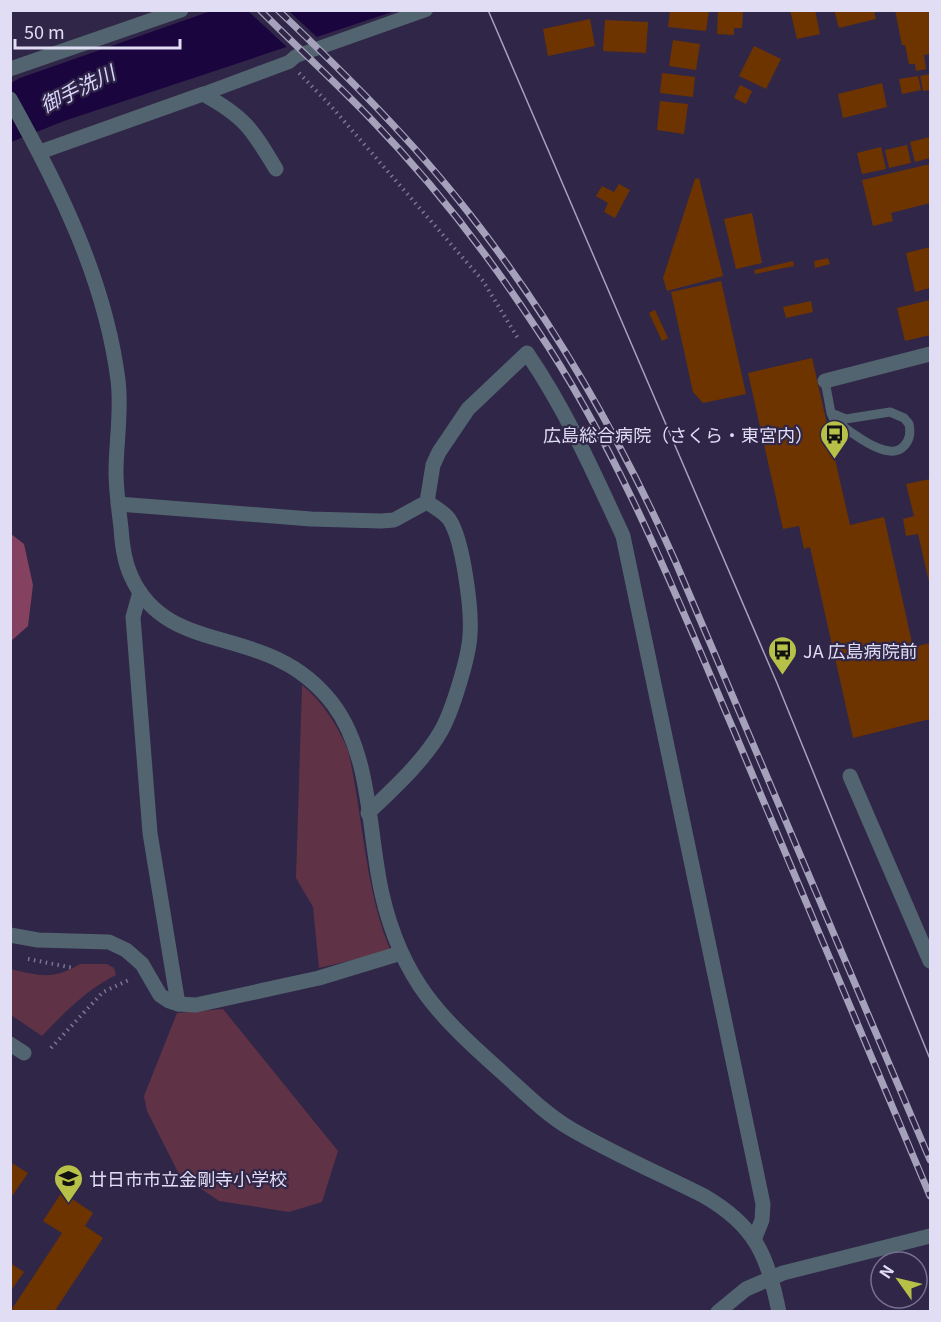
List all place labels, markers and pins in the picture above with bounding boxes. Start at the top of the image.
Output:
bus stop icon: 広島総合病院（さくら・東宮内） [818,418,850,460]
place label: 広島総合病院（さくら・東宮内） [543,421,813,447]
bus stop icon: JA 広島病院前 [766,634,798,676]
place label: JA 広島病院前 [803,637,918,663]
school or university icon: 廿日市市立金剛寺小学校 [52,1162,84,1204]
place label: 廿日市市立金剛寺小学校 [89,1165,287,1191]

